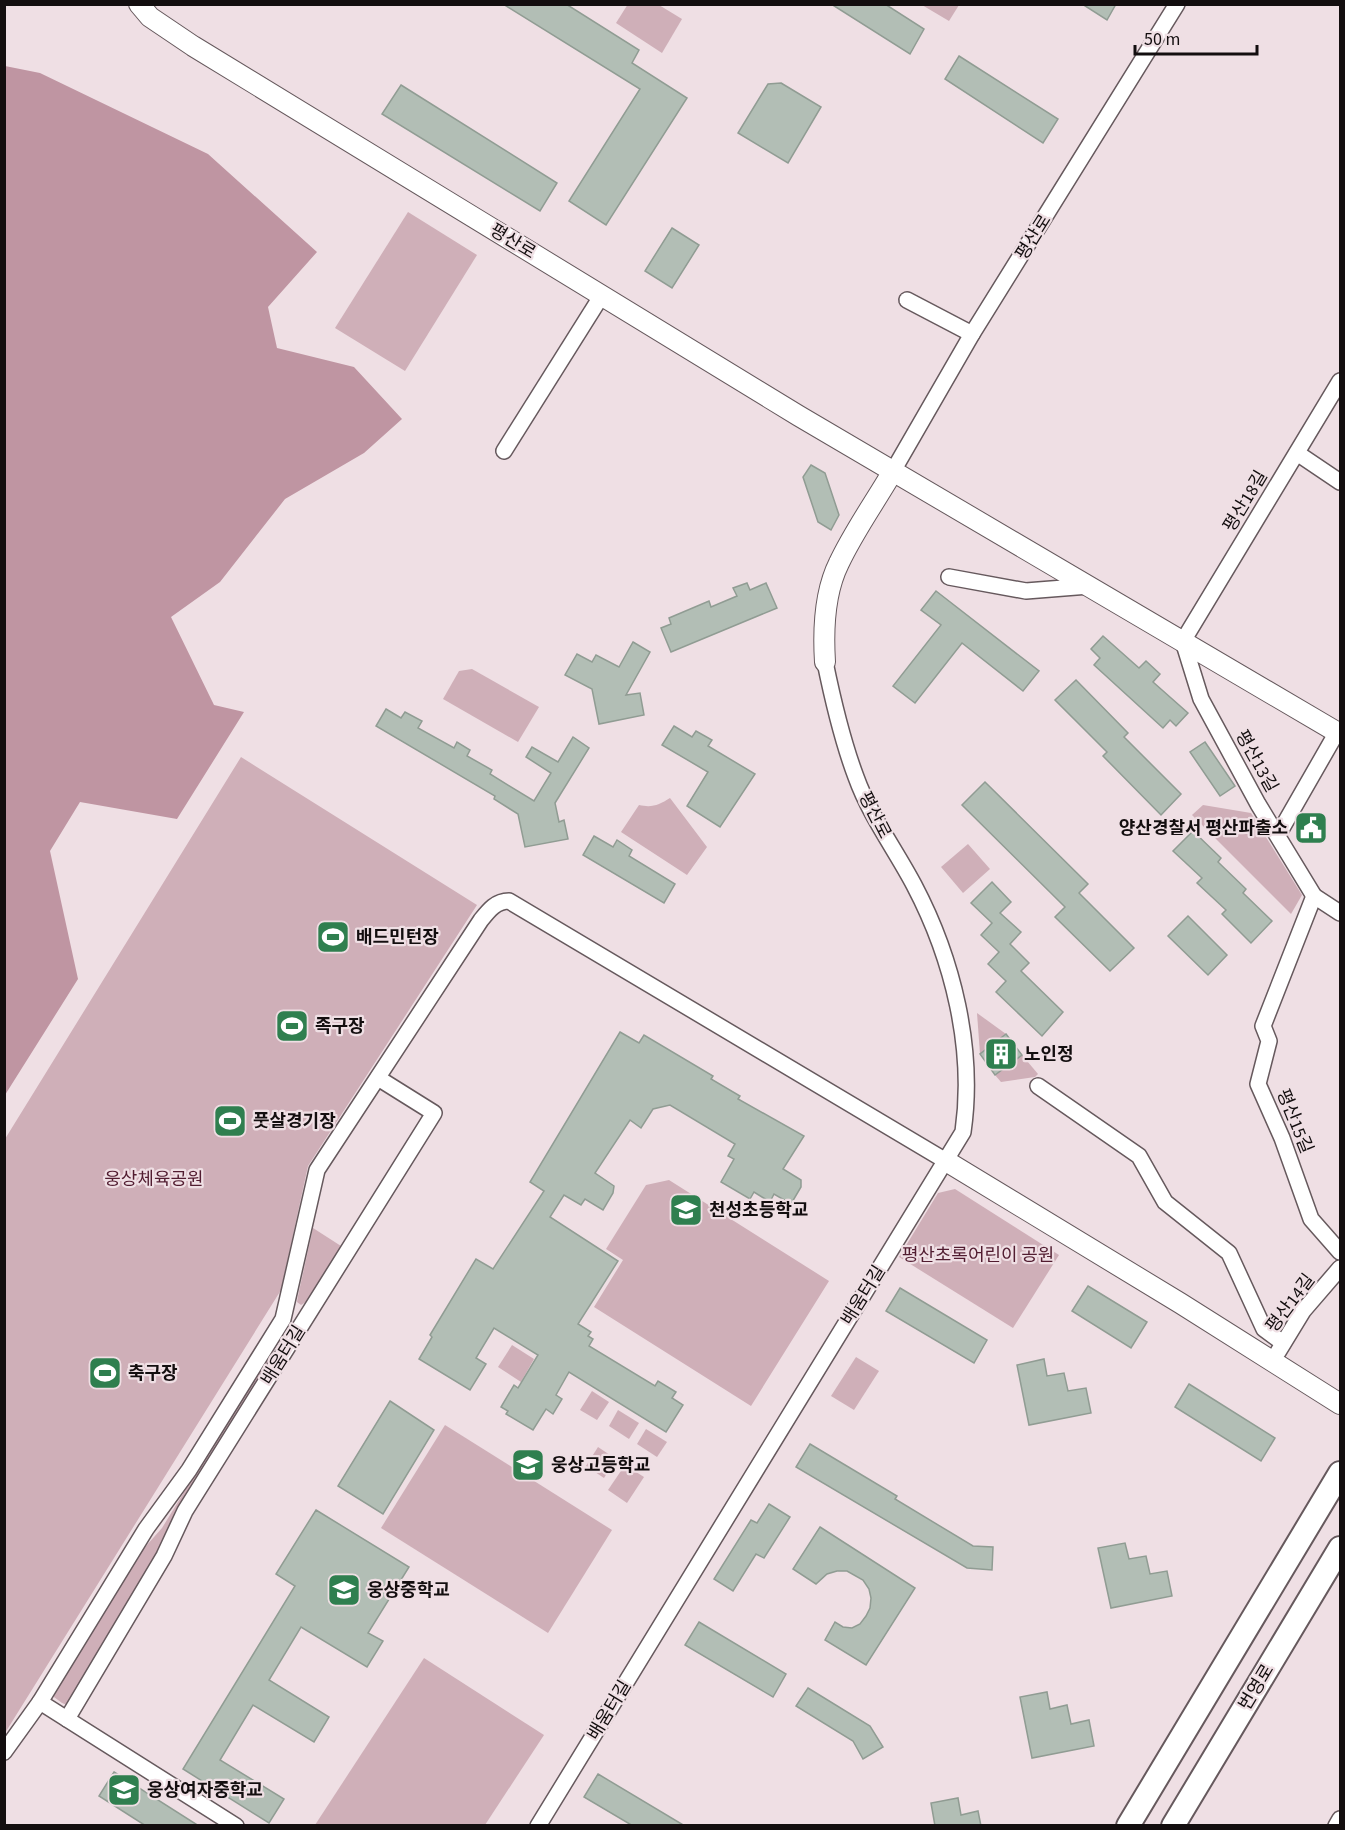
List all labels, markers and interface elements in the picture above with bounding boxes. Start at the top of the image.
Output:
scale bar [1135,18,1256,56]
text: 50 m [1144,27,1180,52]
street label: 평산로 [1010,210,1057,265]
street label: 평산로 [485,218,540,265]
street label: 평산18길 [1217,466,1274,537]
street label: 평산13길 [1229,726,1284,797]
street label: 평산로 [852,787,897,843]
public building icon: 양산경찰서 평산파출소 [1293,810,1329,846]
place label: 양산경찰서 평산파출소 [1119,816,1288,841]
sports icon: 배드민턴장 [315,919,351,955]
place label: 배드민턴장 [356,925,439,950]
sports icon: 족구장 [274,1008,310,1044]
place label: 족구장 [315,1014,365,1039]
building icon: 노인정 [983,1036,1019,1072]
place label: 노인정 [1024,1042,1074,1067]
street label: 평산15길 [1270,1085,1319,1157]
sports icon: 풋살경기장 [212,1103,248,1139]
place label: 풋살경기장 [253,1109,336,1134]
park label: 웅상체육공원 [104,1167,204,1192]
school or university icon: 천성초등학교 [668,1192,704,1228]
place label: 천성초등학교 [709,1198,808,1223]
park label: 평산초록어린이 공원 [902,1243,1054,1268]
street label: 배움터길 [835,1261,892,1330]
street label: 평산14길 [1260,1269,1321,1338]
street label: 배움터길 [255,1321,312,1390]
sports icon: 축구장 [87,1355,123,1391]
place label: 축구장 [128,1361,178,1386]
school or university icon: 웅상고등학교 [510,1447,546,1483]
place label: 웅상고등학교 [551,1453,650,1478]
school or university icon: 웅상중학교 [326,1572,362,1608]
place label: 웅상중학교 [367,1578,450,1603]
street label: 번영로 [1233,1660,1280,1715]
street label: 배움터길 [582,1675,637,1745]
school or university icon: 웅상여자중학교 [106,1772,142,1808]
place label: 웅상여자중학교 [147,1778,263,1803]

